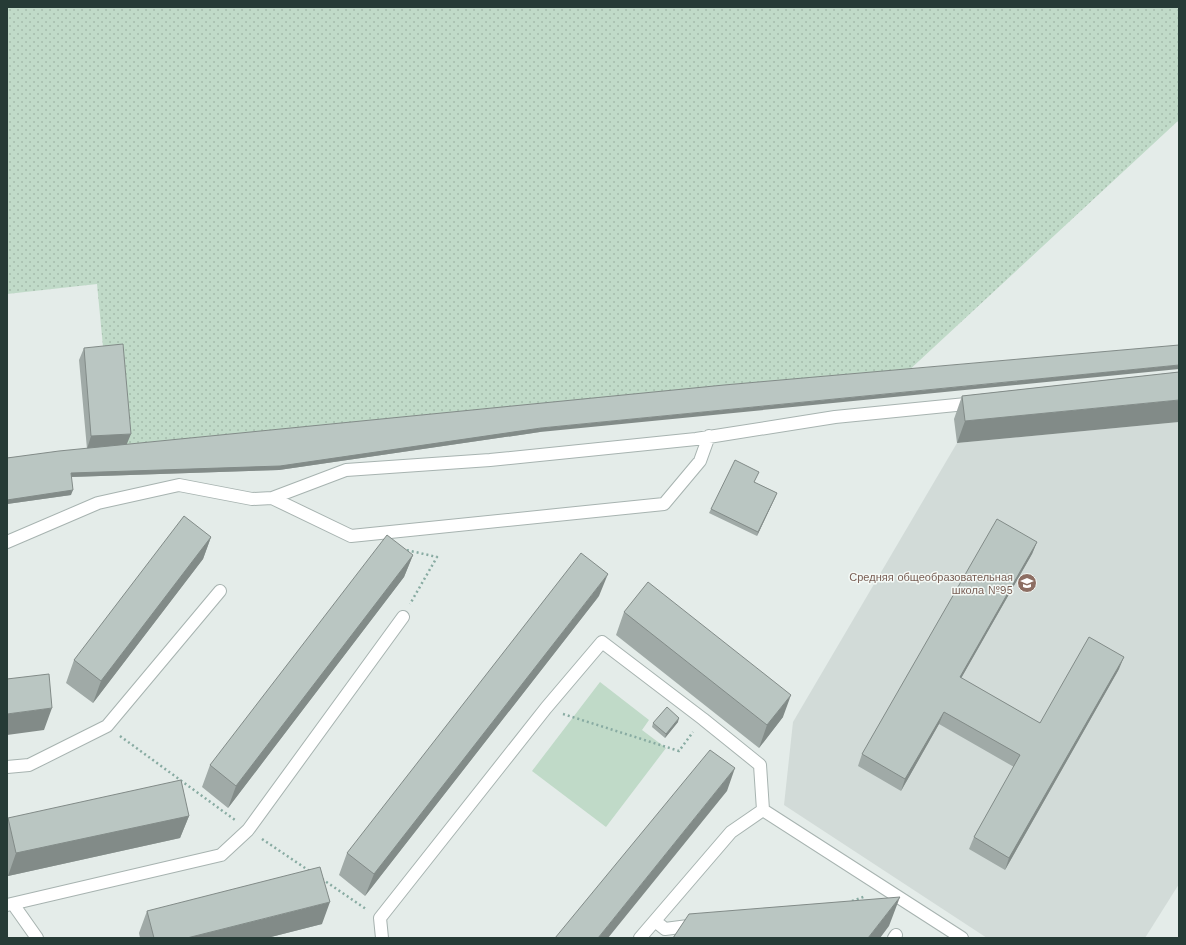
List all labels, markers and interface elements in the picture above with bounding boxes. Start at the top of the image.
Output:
place label: Средняя общеобразовательная школа №95 [849,571,1013,597]
school or university icon: Средняя общеобразовательная школа №95 [1016,572,1038,594]

